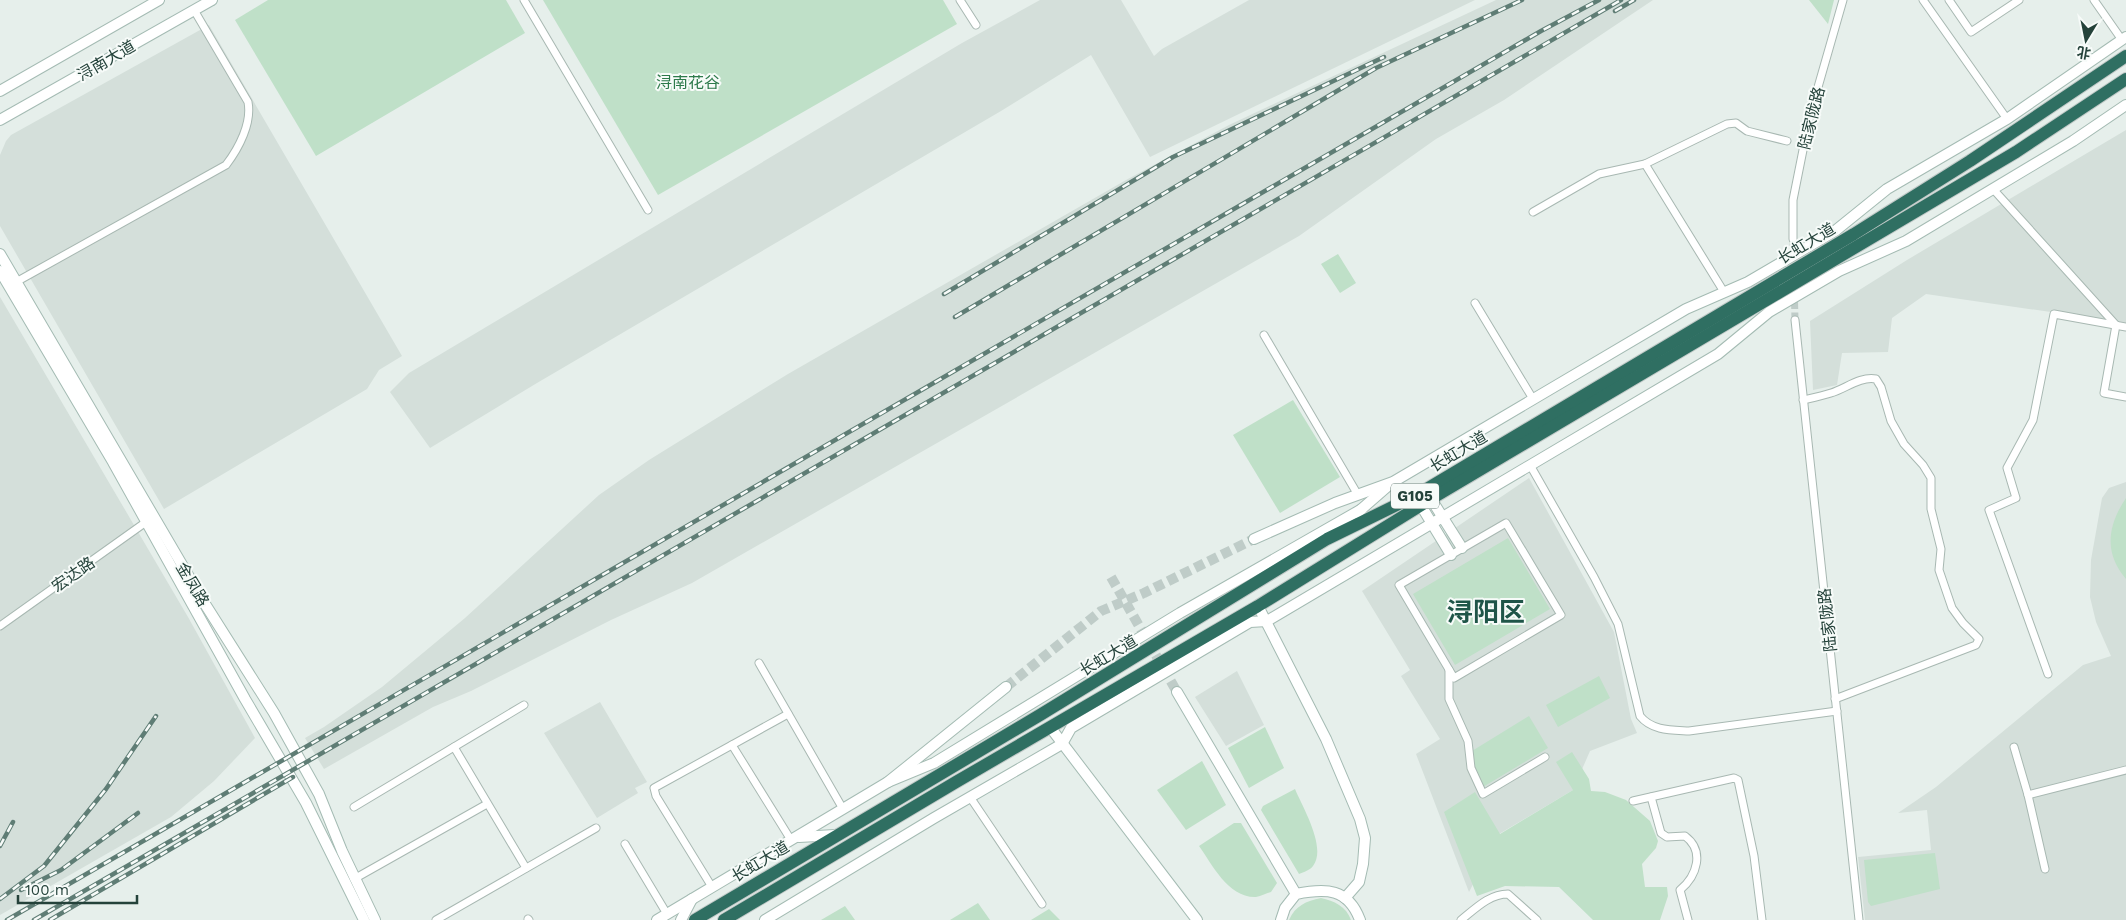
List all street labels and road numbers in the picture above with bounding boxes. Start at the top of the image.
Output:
street label: 浔南大道 [74,36,139,85]
street label: 陆家陇路 [1795,85,1828,151]
street label: 长虹大道 [1774,219,1839,268]
street label: 长虹大道 [1426,427,1491,476]
road number: G105 [1391,484,1439,508]
street label: 宏达路 [48,553,98,596]
street label: 金凤路 [172,559,213,610]
street label: 陆家陇路 [1815,587,1840,653]
street label: 长虹大道 [1076,631,1141,680]
street label: 长虹大道 [728,837,793,886]

